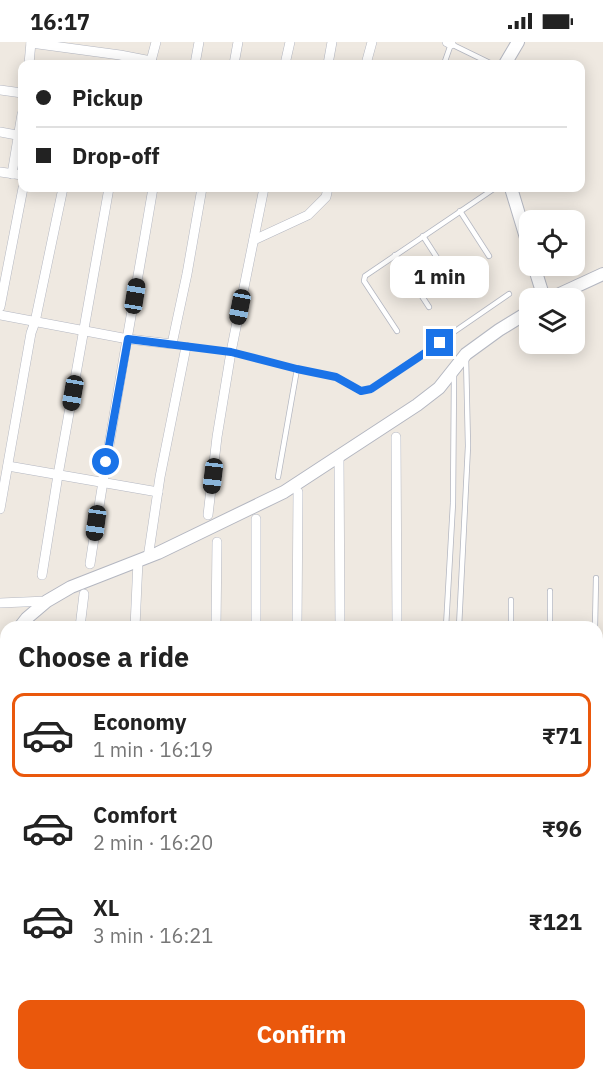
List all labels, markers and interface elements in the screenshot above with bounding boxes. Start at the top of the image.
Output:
text: 16:17 [30,7,90,36]
text: Pickup [72,83,143,112]
text: Drop-off [72,141,159,170]
map controls [519,210,585,354]
button: locate [519,210,585,276]
callout: 1 min [390,256,490,298]
text: 1 min [413,263,466,290]
car [123,277,147,315]
car [228,288,252,326]
button: layers [519,288,585,354]
route end [426,329,453,356]
car [61,374,85,412]
route start [92,448,119,475]
car [202,457,224,495]
car [85,504,107,542]
text: Choose a ride [18,639,189,674]
text: Economy [93,707,187,736]
icon: car [21,708,75,762]
text: ₹71 [542,721,582,750]
text: 1 min · 16:19 [93,736,213,763]
text: Comfort [93,800,177,829]
icon: car [21,801,75,855]
text: ₹96 [542,814,582,843]
text: 2 min · 16:20 [93,829,213,856]
text: XL [93,893,119,922]
icon: car [21,894,75,948]
text: ₹121 [529,907,582,936]
text: 3 min · 16:21 [93,922,213,949]
button: Confirm [18,1000,585,1069]

